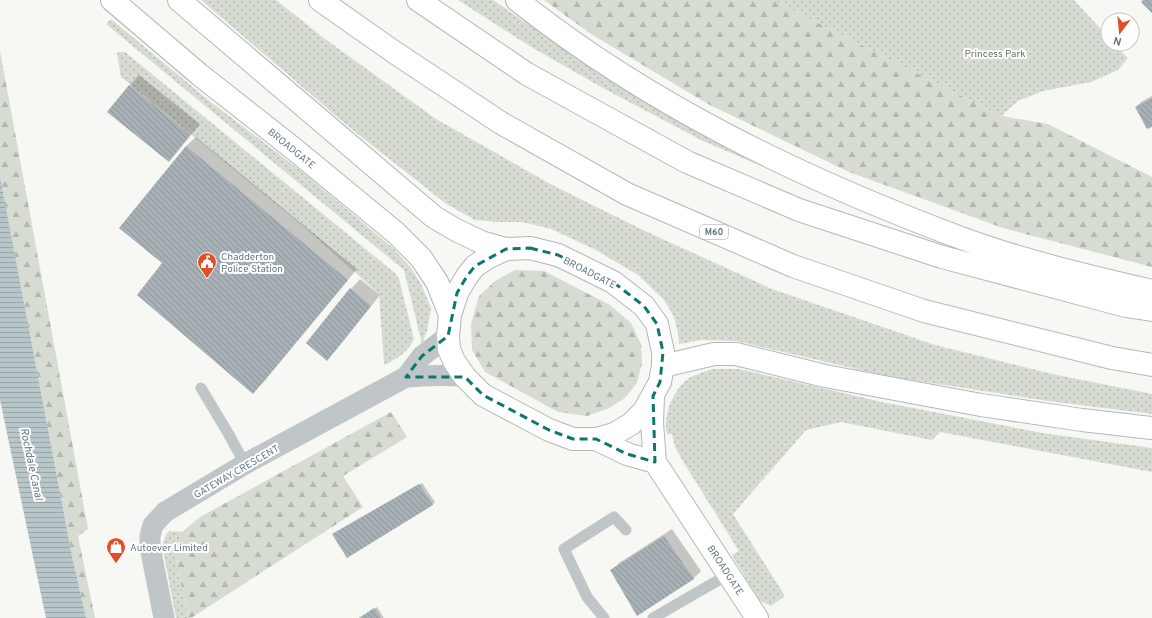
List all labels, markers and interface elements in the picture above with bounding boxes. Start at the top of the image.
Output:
north arrow [1100,12,1140,52]
text: N [1112,33,1123,48]
park label: Princess Park [964,48,1026,61]
street label: BROADGATE [265,126,318,172]
road number: M60 [700,225,728,239]
public building icon: Chadderton Police Station [196,251,218,279]
place label: Chadderton Police Station [221,251,283,276]
street label: BROADGATE [561,254,618,292]
water label: Rochdale Canal [17,427,46,503]
street label: GATEWAY CRESCENT [192,443,282,502]
shop icon: Autoever Limited [105,536,127,564]
place label: Autoever Limited [130,542,208,555]
street label: BROADGATE [704,543,746,598]

